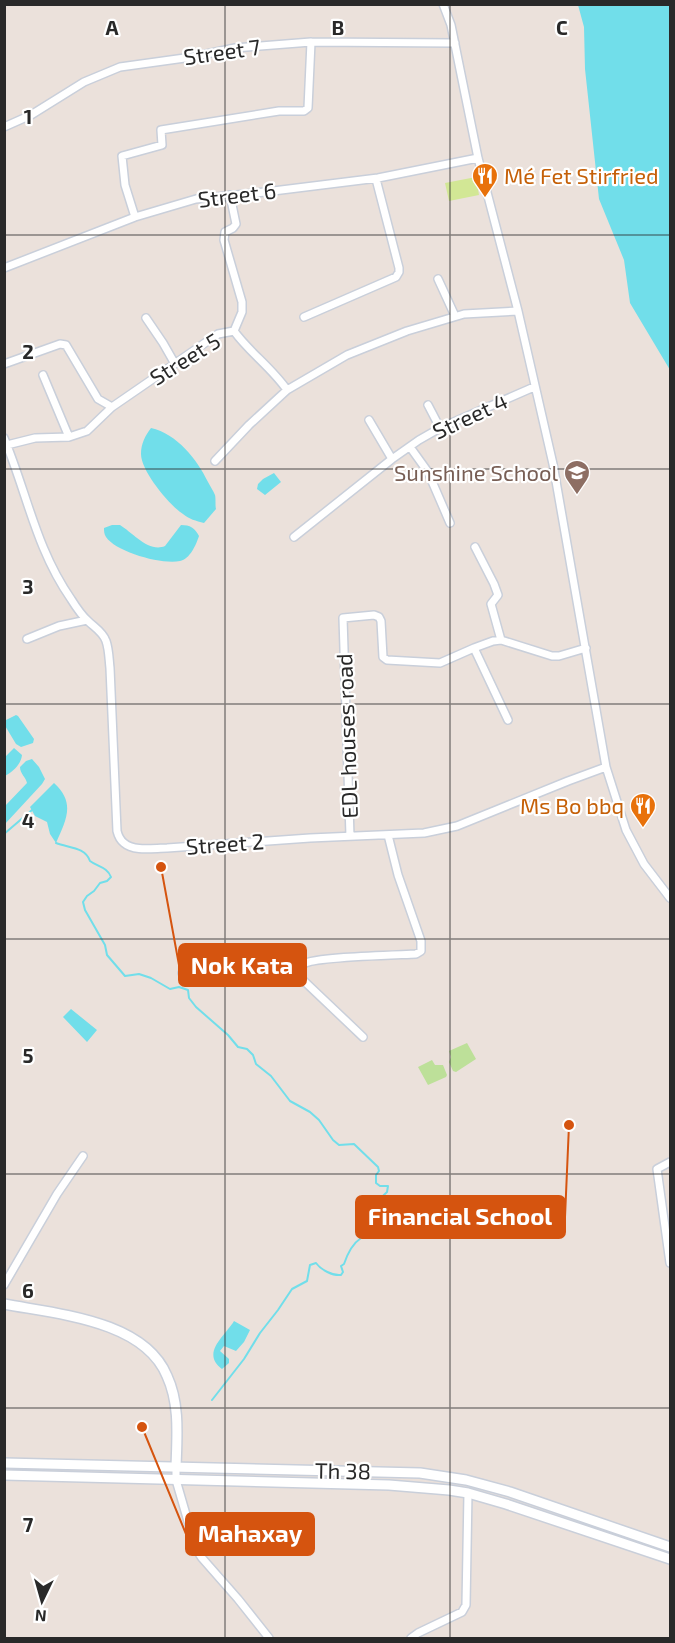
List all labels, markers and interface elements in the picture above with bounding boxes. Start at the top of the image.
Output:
text: A [105,15,119,39]
text: B [332,15,344,39]
text: C [556,15,568,39]
street label: Street 7 [182,33,262,69]
text: 1 [24,104,32,128]
restaurant icon: Mé Fet Stirfried [470,161,500,199]
place label: Mé Fet Stirfried [504,162,659,188]
street label: Street 6 [196,176,277,212]
street label: Street 5 [145,327,224,390]
text: 2 [22,339,34,363]
street label: Street 4 [428,386,511,444]
school or university icon: Sunshine School [562,458,592,496]
place label: Sunshine School [394,459,558,485]
text: 3 [22,574,34,598]
street label: EDL houses road [330,653,362,819]
restaurant icon: Ms Bo bbq [628,791,658,829]
place label: Ms Bo bbq [520,792,624,818]
text: 4 [22,808,35,832]
street label: Street 2 [185,827,265,859]
callout: Nok Kata [179,944,306,986]
text: Nok Kata [191,950,293,979]
text: 5 [22,1043,34,1067]
callout: Financial School [356,1196,565,1238]
text: Financial School [368,1201,552,1230]
text: 6 [22,1278,34,1302]
street label: Th 38 [315,1457,371,1483]
text: 7 [23,1512,34,1536]
callout: Mahaxay [186,1513,314,1555]
text: Mahaxay [198,1518,303,1547]
north arrow [12,1571,72,1631]
text: N [34,1606,47,1626]

